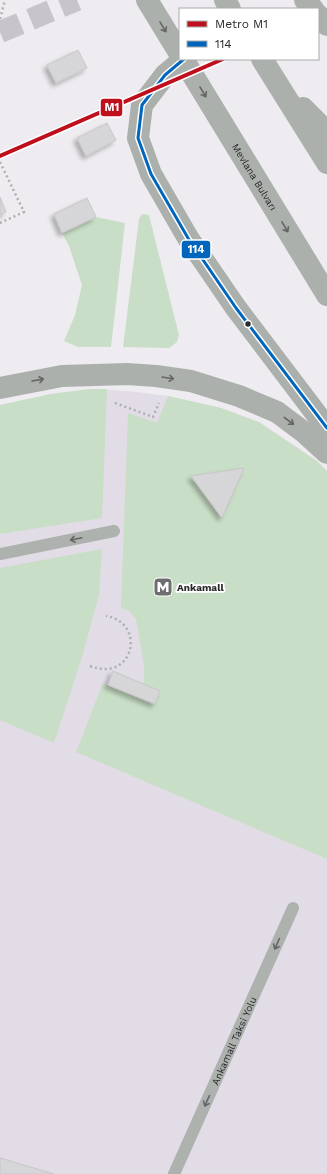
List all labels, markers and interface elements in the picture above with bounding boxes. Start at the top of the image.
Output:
legend [179,8,319,60]
text: Metro M1 [215,17,268,31]
one-way arrow [160,21,168,33]
text: 114 [215,37,232,51]
one-way arrow [199,86,207,97]
line badge: M1 [100,98,123,117]
text: M1 [105,101,119,114]
street label: Mevlana Bulvarı [230,142,279,212]
one-way arrow [282,221,290,233]
line badge: 114 [181,240,211,259]
text: 114 [188,243,204,256]
unlabelled marker [243,319,253,329]
one-way arrow [161,374,174,382]
one-way arrow [31,376,44,384]
one-way arrow [283,417,294,425]
one-way arrow [70,535,83,543]
metro station icon: Ankamall [152,576,174,598]
place label: Ankamall [177,582,224,593]
one-way arrow [273,937,280,949]
street label: Ankamall Taksi Yolu [210,995,259,1087]
one-way arrow [203,1094,210,1106]

